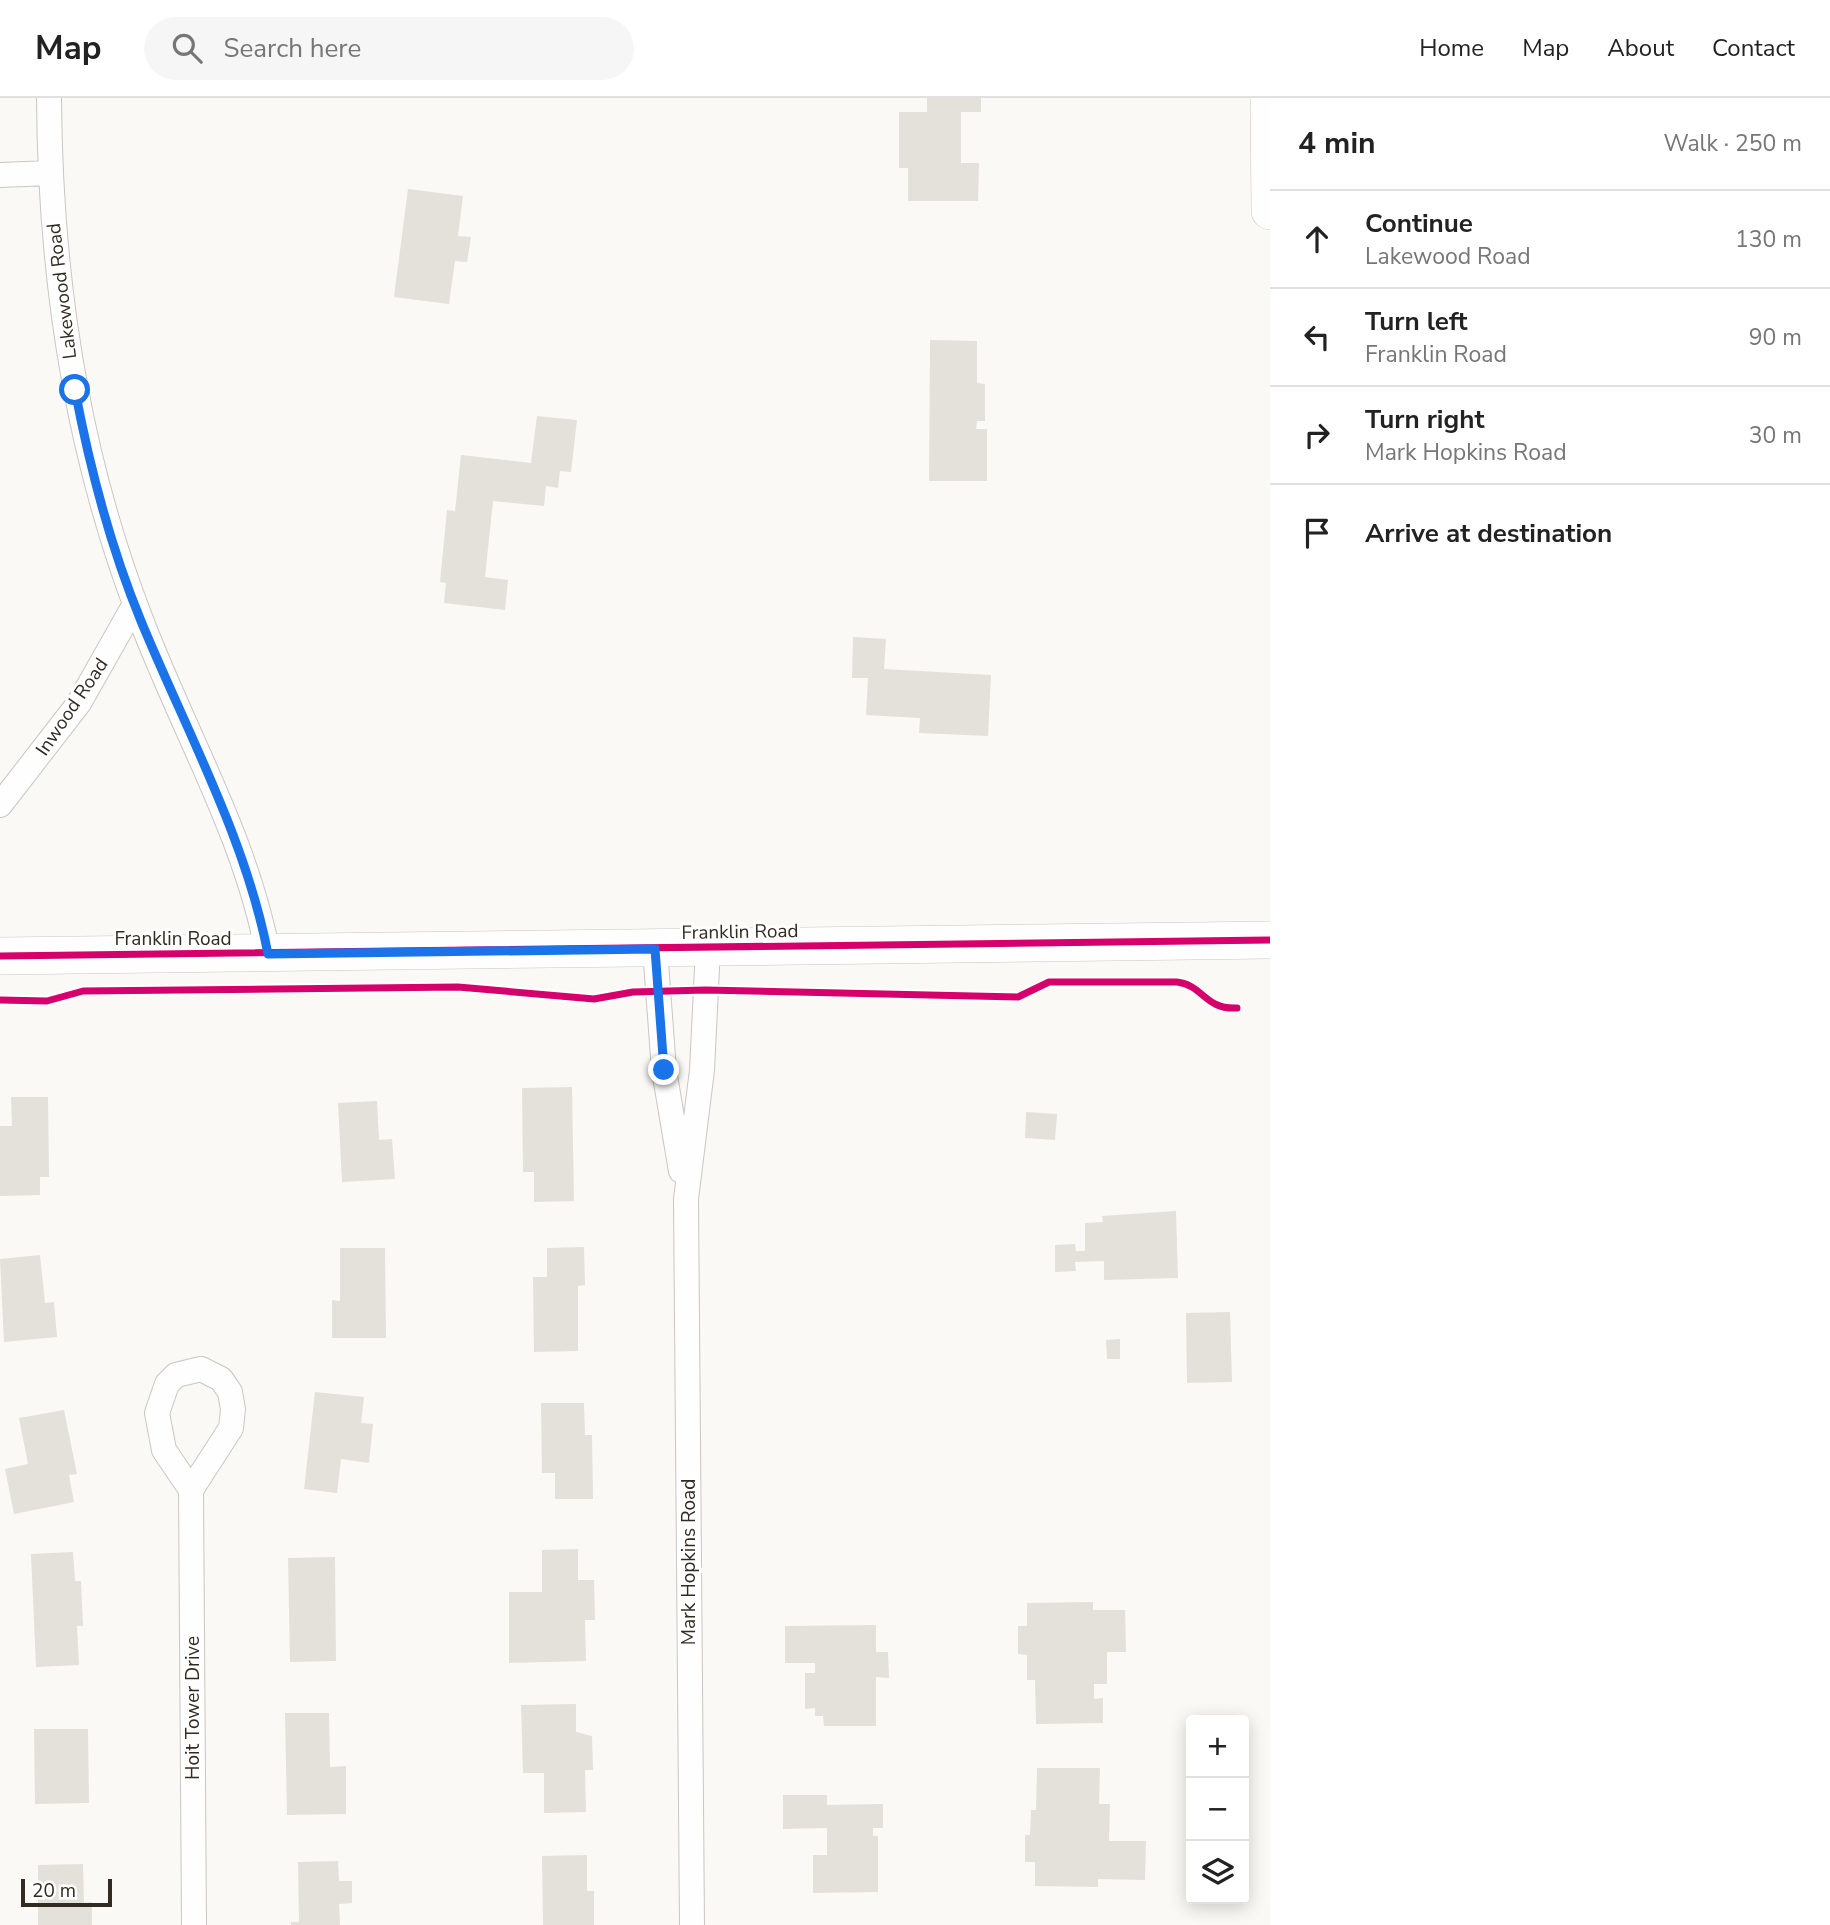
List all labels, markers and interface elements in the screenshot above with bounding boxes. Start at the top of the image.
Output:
search box [144,17,634,80]
text: Map [35,26,102,71]
icon: search [168,29,206,67]
text: Search here [224,31,361,66]
text: Home [1419,32,1484,64]
text: Map [1522,32,1569,64]
text: About [1607,32,1674,64]
text: Contact [1712,32,1795,64]
text: 4 min [1298,123,1376,164]
text: Walk · 250 m [1663,128,1802,159]
text: Continue [1365,206,1473,241]
icon: ahead [1298,220,1336,258]
street label: Lakewood Road [41,222,83,360]
text: 130 m [1735,224,1802,255]
text: Lakewood Road [1365,241,1531,272]
text: Turn left [1365,304,1468,339]
icon: left [1298,318,1336,356]
text: 90 m [1749,322,1802,353]
text: Franklin Road [1365,339,1507,370]
route start [59,374,90,405]
text: Turn right [1365,402,1484,437]
icon: right [1298,416,1336,454]
text: 30 m [1749,420,1802,451]
text: Mark Hopkins Road [1365,437,1567,468]
icon: arrive [1298,514,1336,552]
text: Arrive at destination [1365,516,1612,551]
street label: Inwood Road [30,653,114,761]
street label: Franklin Road [681,918,799,946]
street label: Franklin Road [114,926,232,952]
route end [648,1054,679,1085]
street label: Mark Hopkins Road [676,1479,702,1645]
street label: Hoit Tower Drive [180,1636,206,1780]
map controls [1186,1715,1249,1904]
button: + [1186,1715,1249,1778]
button: − [1186,1778,1249,1841]
button: layers [1186,1841,1249,1904]
scale bar [21,1876,112,1908]
text: 20 m [32,1878,76,1904]

